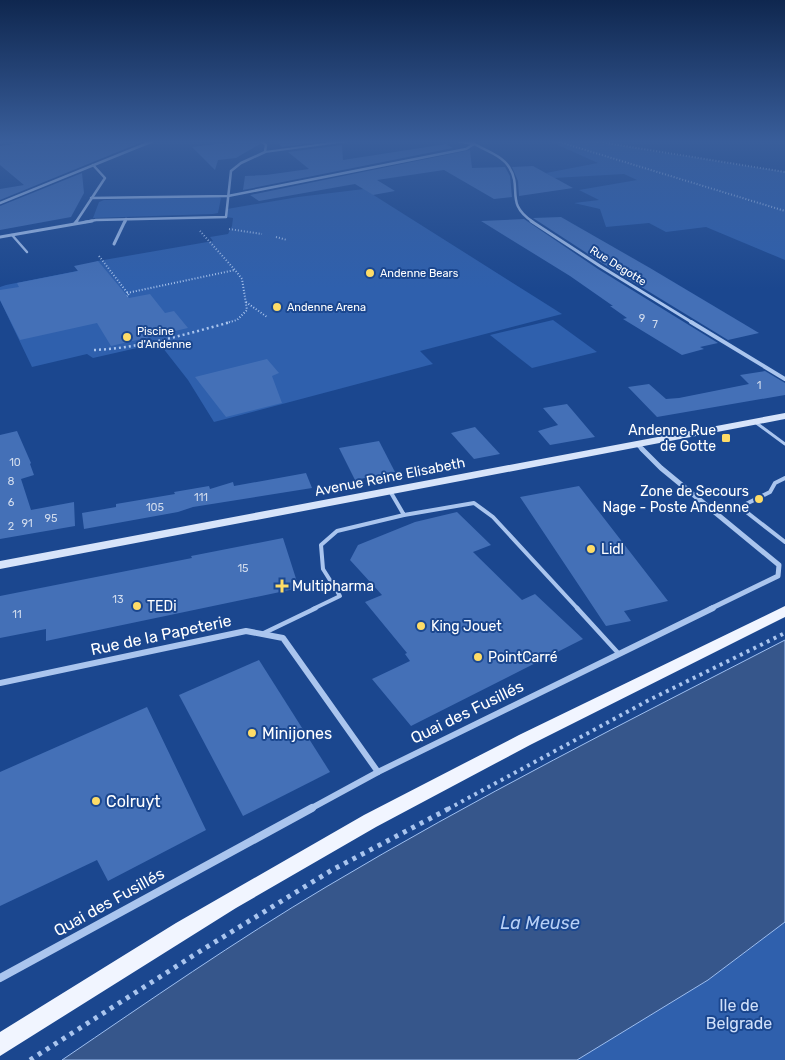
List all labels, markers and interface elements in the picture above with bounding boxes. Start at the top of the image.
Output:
street label: Rue Degotte [587,244,649,288]
marker: Andenne Bears [364,267,376,279]
place label: Andenne Bears [380,267,459,280]
marker: Andenne Arena [271,301,283,313]
place label: Andenne Arena [287,301,366,314]
house number: 9 [639,312,645,325]
house number: 7 [652,318,658,331]
place label: Piscine d'Andenne [137,325,191,351]
marker: Piscine d'Andenne [121,331,133,343]
house number: 1 [757,379,761,392]
place label: Andenne Rue de Gotte [628,422,716,455]
marker: Andenne Rue de Gotte [720,432,732,444]
street label: Avenue Reine Elisabeth [313,454,467,500]
house number: 10 [9,456,21,469]
house number: 8 [8,475,15,488]
place label: Zone de Secours Nage - Poste Andenne [602,483,749,516]
house number: 111 [194,491,208,504]
marker: Zone de Secours Nage - Poste Andenne [753,493,765,505]
house number: 6 [8,496,15,509]
house number: 105 [146,501,165,514]
house number: 95 [44,512,58,525]
house number: 91 [21,517,33,530]
house number: 2 [8,520,14,533]
place label: Lidl [601,541,624,558]
marker: Lidl [585,543,597,555]
house number: 15 [237,562,249,575]
place label: Multipharma [292,578,374,595]
marker: Multipharma [276,580,288,592]
house number: 13 [112,593,124,606]
place label: TEDi [147,598,177,615]
marker: TEDi [131,600,143,612]
house number: 11 [12,608,22,621]
street label: Rue de la Papeterie [89,611,233,659]
place label: King Jouet [431,618,502,635]
marker: King Jouet [415,620,427,632]
place label: PointCarré [488,649,558,666]
marker: PointCarré [472,651,484,663]
street label: Quai des Fusillés [407,676,527,748]
place label: Minijones [262,724,332,743]
marker: Minijones [246,727,258,739]
place label: Colruyt [106,792,161,811]
marker: Colruyt [90,795,102,807]
street label: Quai des Fusillés [50,864,168,940]
water label: La Meuse [500,912,580,934]
park label: Ile de Belgrade [706,996,772,1033]

